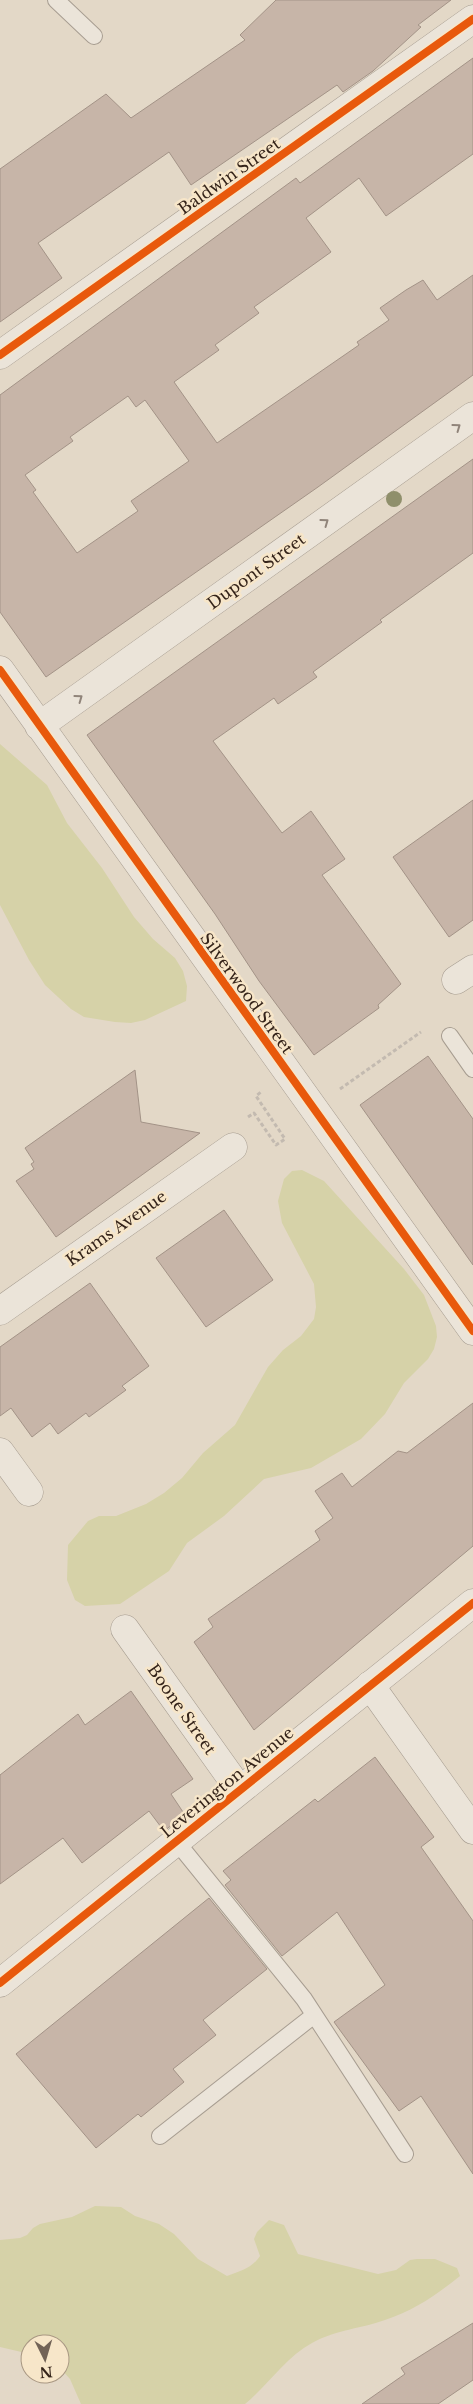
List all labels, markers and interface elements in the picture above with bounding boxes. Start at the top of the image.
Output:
street label: Baldwin Street [174,133,284,219]
one-way arrow [451,424,461,433]
one-way arrow [319,519,329,528]
street label: Dupont Street [203,529,309,613]
one-way arrow [73,695,83,704]
street label: Silverwood Street [196,929,298,1057]
street label: Krams Avenue [62,1186,170,1270]
street label: Boone Street [143,1660,221,1758]
street label: Leverington Avenue [156,1722,298,1842]
north arrow [20,2334,70,2384]
text: N [39,2362,53,2381]

